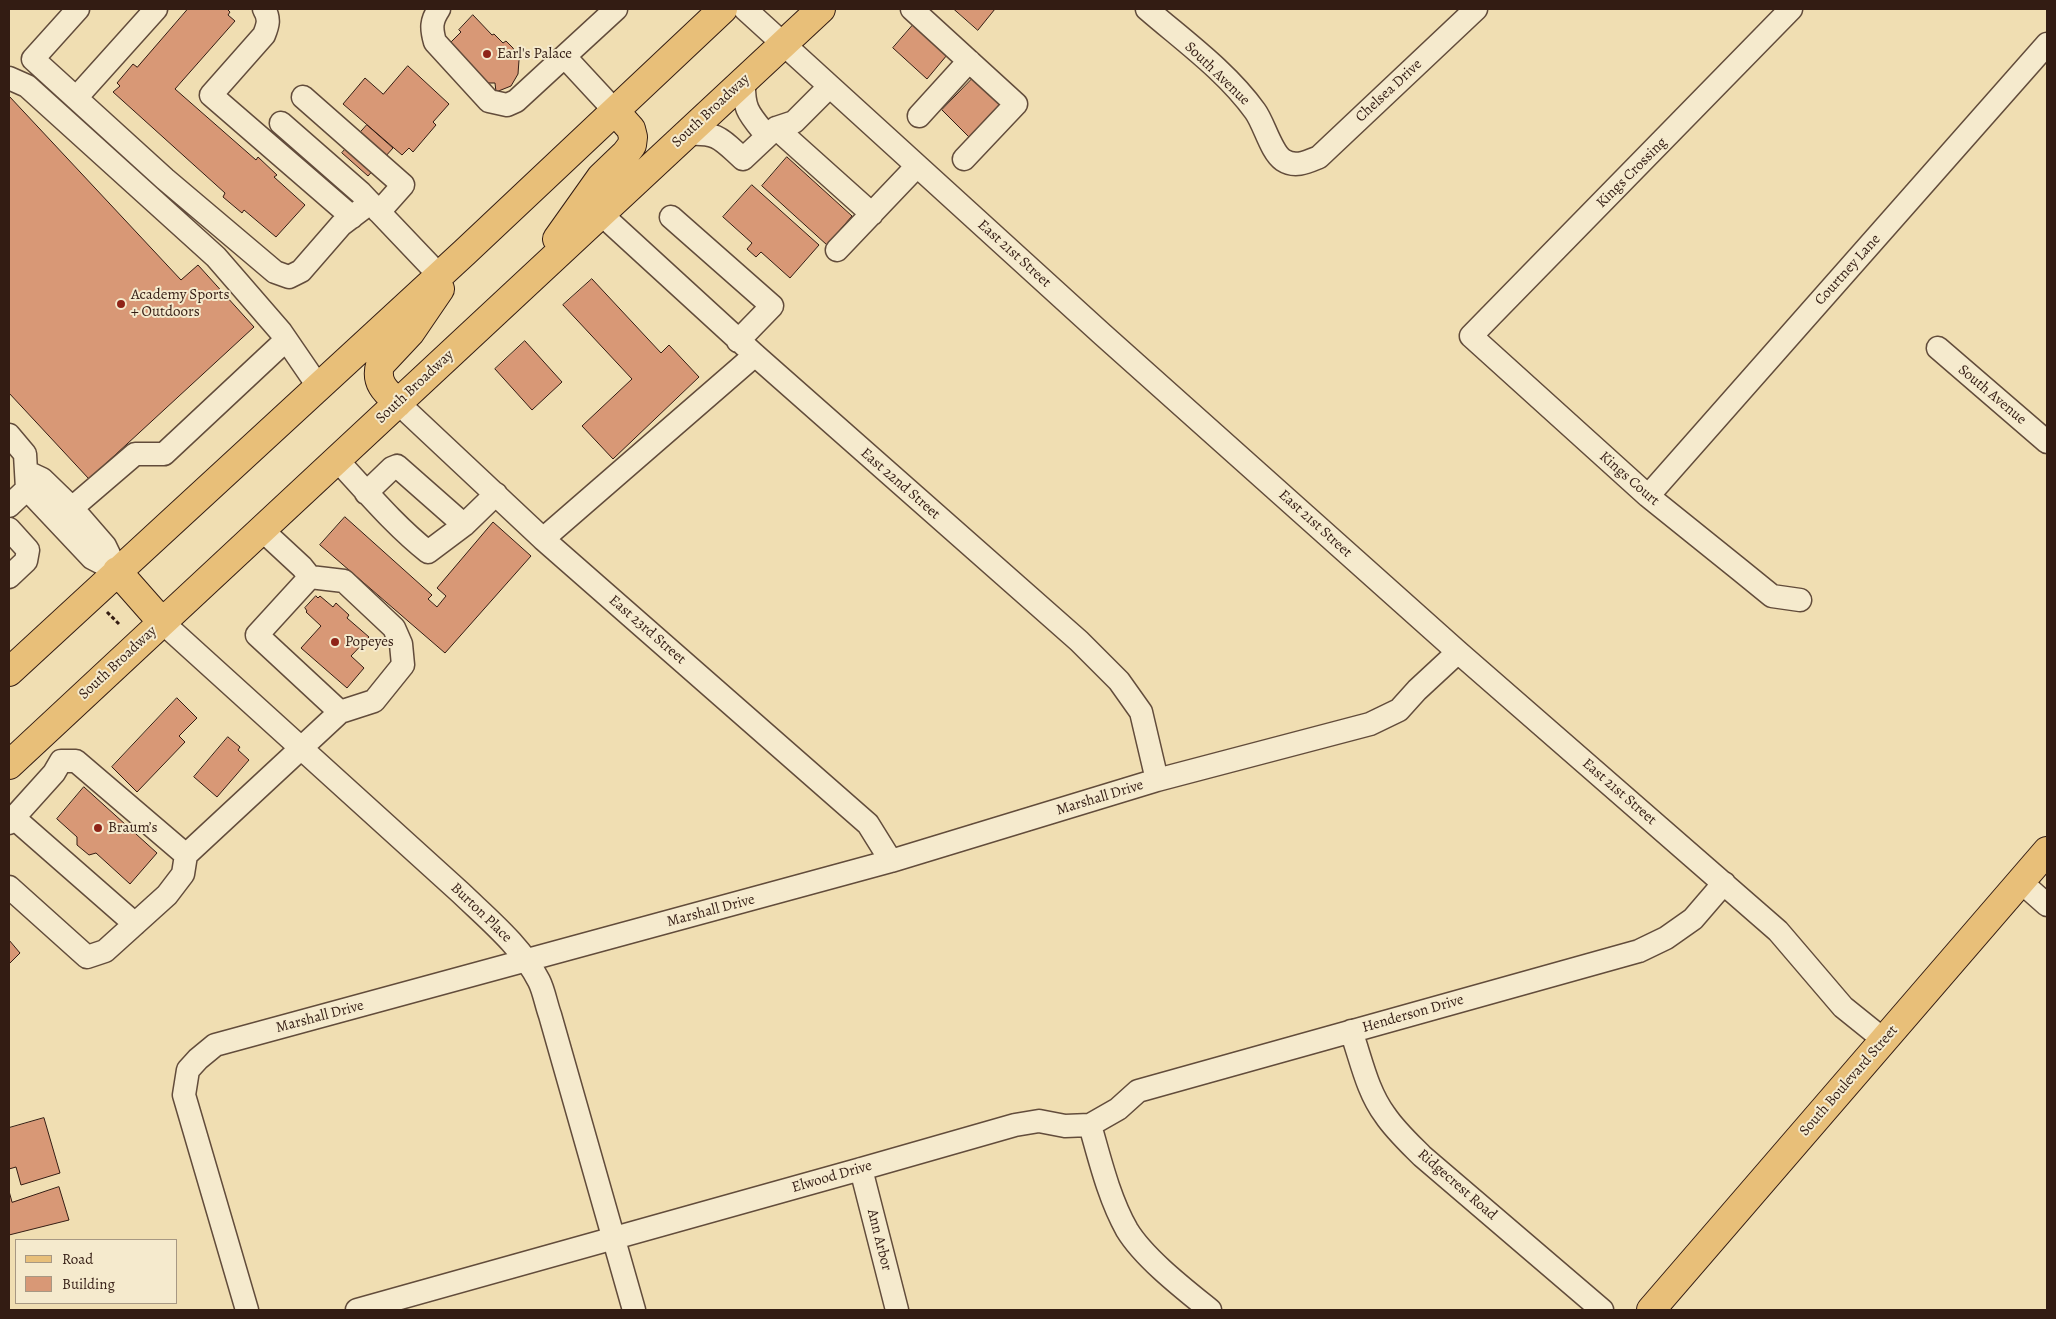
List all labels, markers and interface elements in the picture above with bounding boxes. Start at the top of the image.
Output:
street label: South Avenue [1181,38,1253,110]
place label: Earl's Palace [497,45,572,63]
marker: Earl's Palace [481,48,493,60]
street label: Chelsea Drive [1352,56,1426,126]
street label: South Broadway [668,70,754,152]
street label: Kings Crossing [1593,134,1671,212]
street label: East 21st Street [974,216,1054,292]
street label: Courtney Lane [1811,231,1885,309]
place label: Academy Sports + Outdoors [131,286,229,321]
marker: Academy Sports + Outdoors [115,298,127,310]
street label: South Broadway [372,346,458,428]
street label: South Avenue [1954,361,2030,429]
street label: East 22nd Street [856,444,944,524]
street label: Kings Court [1595,448,1663,510]
street label: East 21st Street [1275,486,1355,562]
street label: East 23rd Street [605,592,689,668]
street label: South Broadway [75,622,161,704]
place label: Popeyes [345,633,394,651]
marker: Popeyes [329,636,341,648]
street label: East 21st Street [1578,755,1660,829]
street label: Marshall Drive [1054,776,1146,820]
place label: Braum’s [108,819,157,837]
marker: Braum’s [92,822,104,834]
street label: Burton Place [447,879,515,947]
street label: Marshall Drive [665,891,757,931]
street label: Henderson Drive [1360,991,1466,1037]
street label: Marshall Drive [274,997,366,1037]
street label: South Boulevard Street [1796,1022,1902,1140]
street label: Ridgecrest Road [1414,1146,1500,1224]
street label: Elwood Drive [790,1157,874,1197]
street label: Ann Arbor [863,1207,895,1273]
legend [15,1239,178,1304]
text: Road [62,1249,93,1269]
text: Building [62,1274,115,1294]

